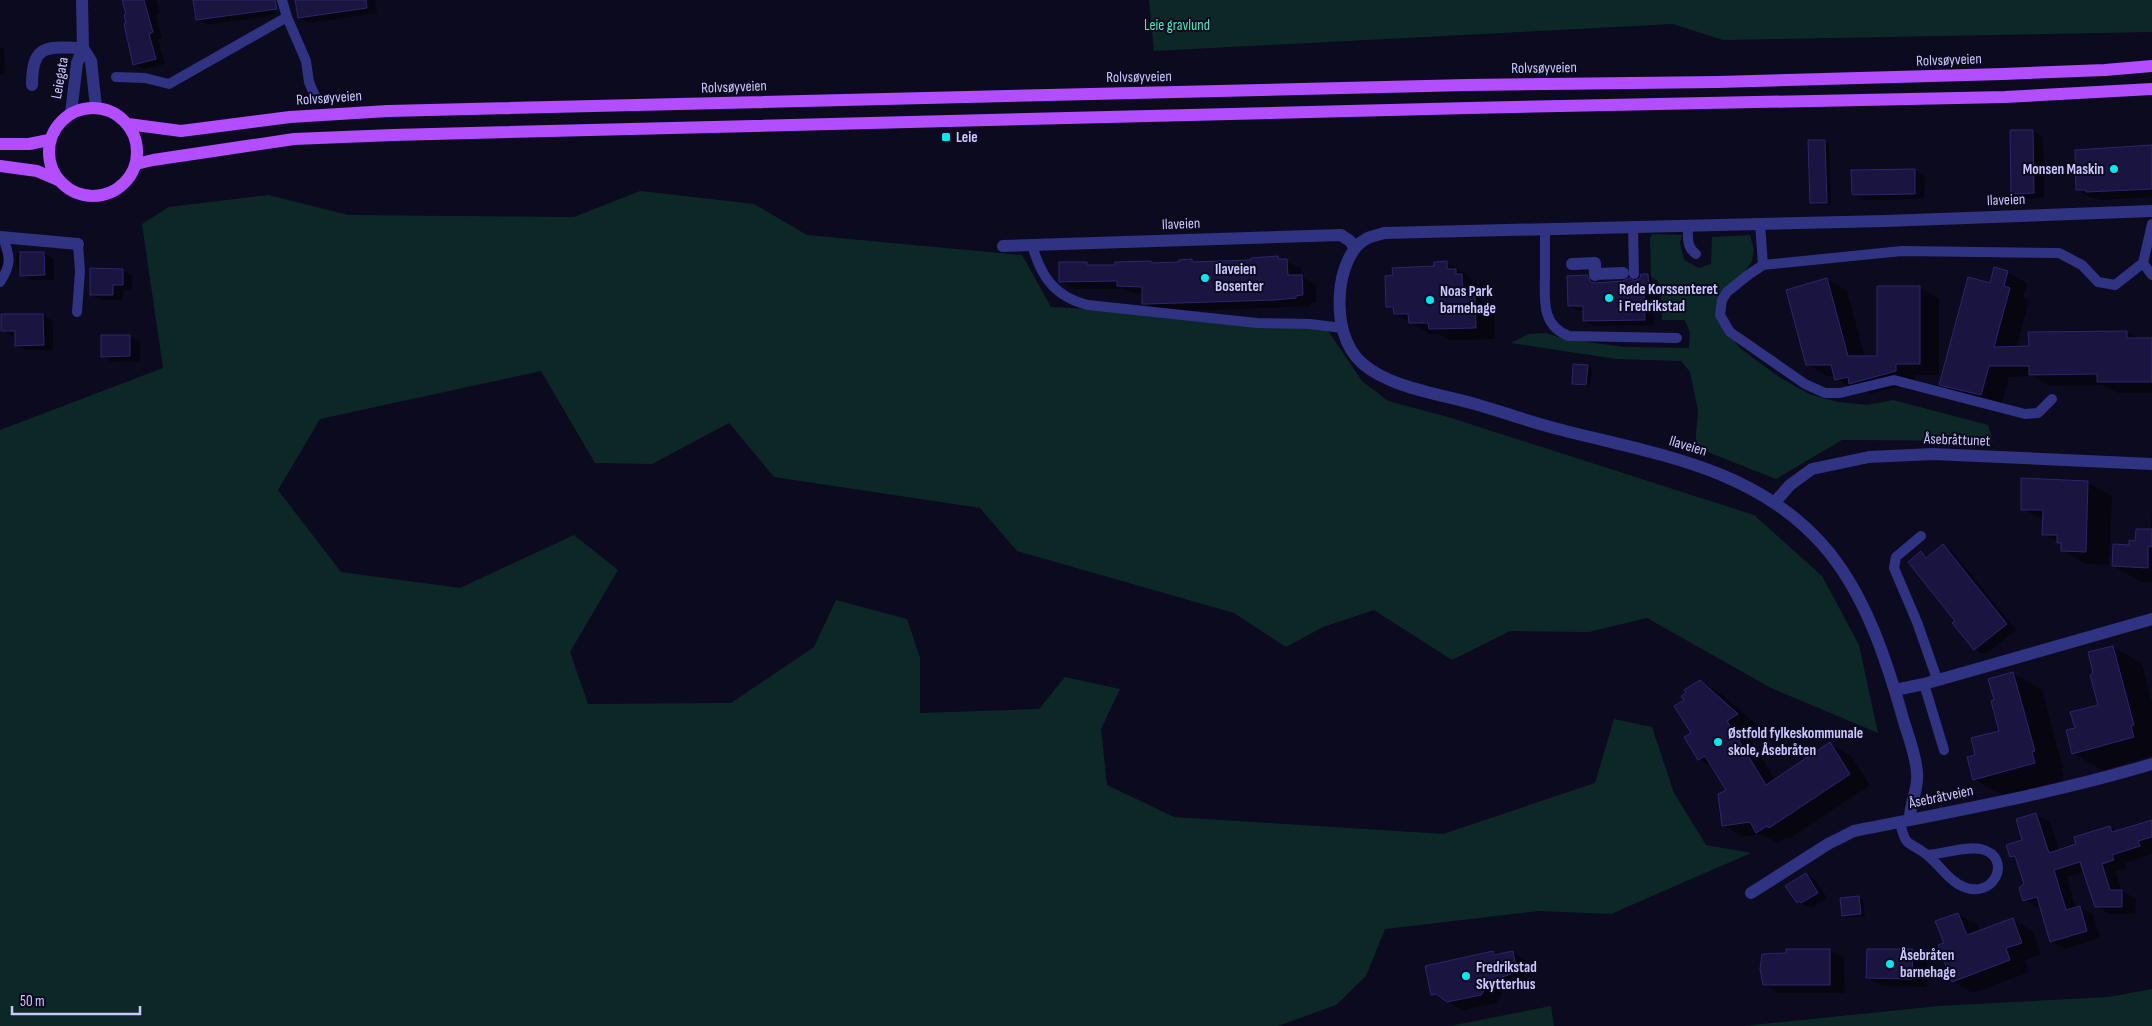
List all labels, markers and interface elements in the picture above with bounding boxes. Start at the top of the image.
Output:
park label: Leie gravlund [1144,16,1210,35]
street label: Rolvsøyveien [1916,49,1982,71]
street label: Leiegata [47,55,73,100]
street label: Rolvsøyveien [1511,58,1577,78]
street label: Rolvsøyveien [1106,67,1172,87]
street label: Rolvsøyveien [701,76,767,98]
street label: Rolvsøyveien [296,86,362,110]
place label: Leie [956,128,978,147]
marker: Leie [940,131,952,143]
place label: Monsen Maskin [2023,160,2104,179]
marker: Monsen Maskin [2108,163,2120,175]
street label: Ilaveien [1986,190,2026,210]
street label: Ilaveien [1161,214,1201,234]
place label: Ilaveien Bosenter [1215,260,1264,296]
marker: Ilaveien Bosenter [1199,272,1211,284]
place label: Røde Korssenteret i Fredrikstad [1619,280,1718,316]
place label: Noas Park barnehage [1440,282,1496,318]
marker: Røde Korssenteret i Fredrikstad [1603,292,1615,304]
marker: Noas Park barnehage [1424,294,1436,306]
street label: Åsebråttunet [1923,429,1991,451]
street label: Ilaveien [1667,431,1709,461]
place label: Østfold fylkeskommunale skole, Åsebråten [1728,724,1863,760]
marker: Østfold fylkeskommunale skole, Åsebråten [1712,736,1724,748]
street label: Åsebråtveien [1906,781,1975,813]
place label: Åsebråten barnehage [1899,946,1956,982]
place label: Fredrikstad Skytterhus [1476,958,1537,994]
marker: Åsebråten barnehage [1884,958,1896,970]
marker: Fredrikstad Skytterhus [1460,970,1472,982]
scale bar [12,984,140,1016]
text: 50 m [20,992,45,1011]

